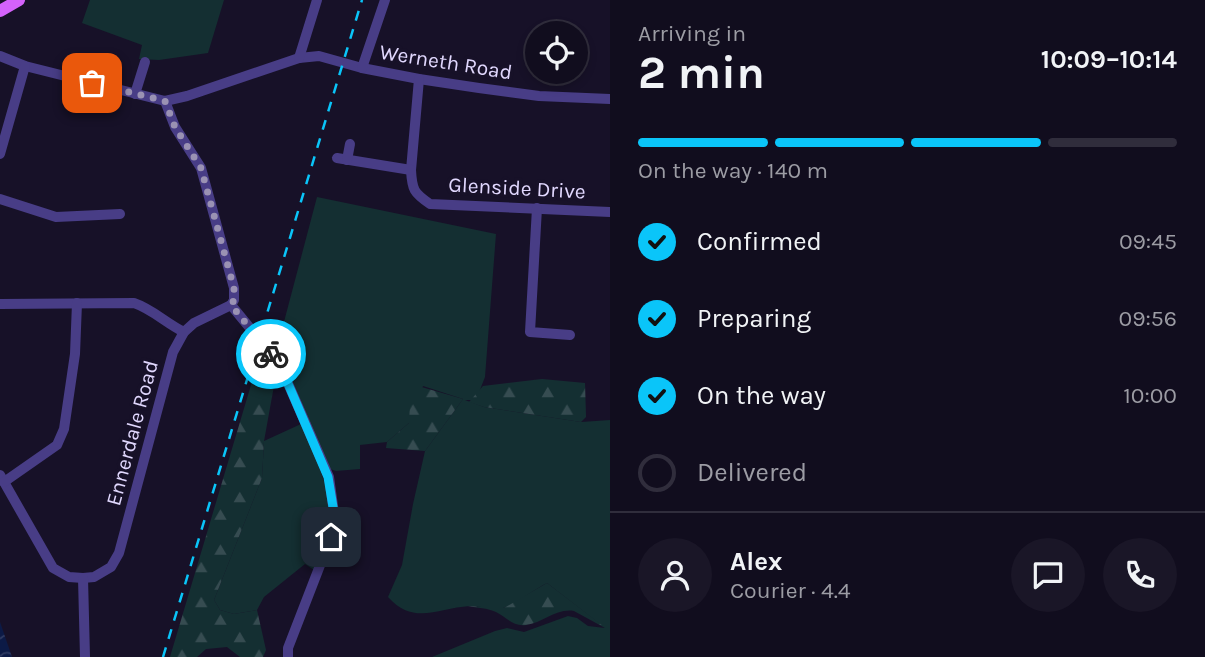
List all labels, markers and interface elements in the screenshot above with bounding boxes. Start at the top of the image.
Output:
text: Arriving in [638,20,746,47]
map controls [525,21,588,84]
button: locate [525,21,588,84]
street label: Werneth Road [378,40,514,84]
text: 10:09–10:14 [1041,44,1177,75]
text: 2 min [638,46,765,100]
pin [62,53,122,113]
icon: bag [73,64,111,102]
text: On the way · 140 m [638,157,828,184]
street label: Glenside Drive [448,172,586,204]
icon: check [638,223,676,261]
text: Confirmed [697,226,822,257]
text: 09:45 [1119,228,1177,255]
icon: check [638,300,676,338]
text: Preparing [697,303,811,334]
text: 09:56 [1119,305,1177,332]
courier [236,319,306,389]
icon: bike [252,335,290,373]
street label: Ennerdale Road [101,358,163,508]
icon: check [638,377,676,415]
text: On the way [697,380,826,411]
text: 10:00 [1123,382,1177,409]
text: Delivered [697,457,807,488]
pin [301,507,361,567]
icon: home [312,518,350,556]
button: person [638,538,712,612]
button: chat [1011,538,1085,612]
button: phone [1103,538,1177,612]
text: Alex [730,546,782,577]
text: Courier · 4.4 [730,577,851,604]

